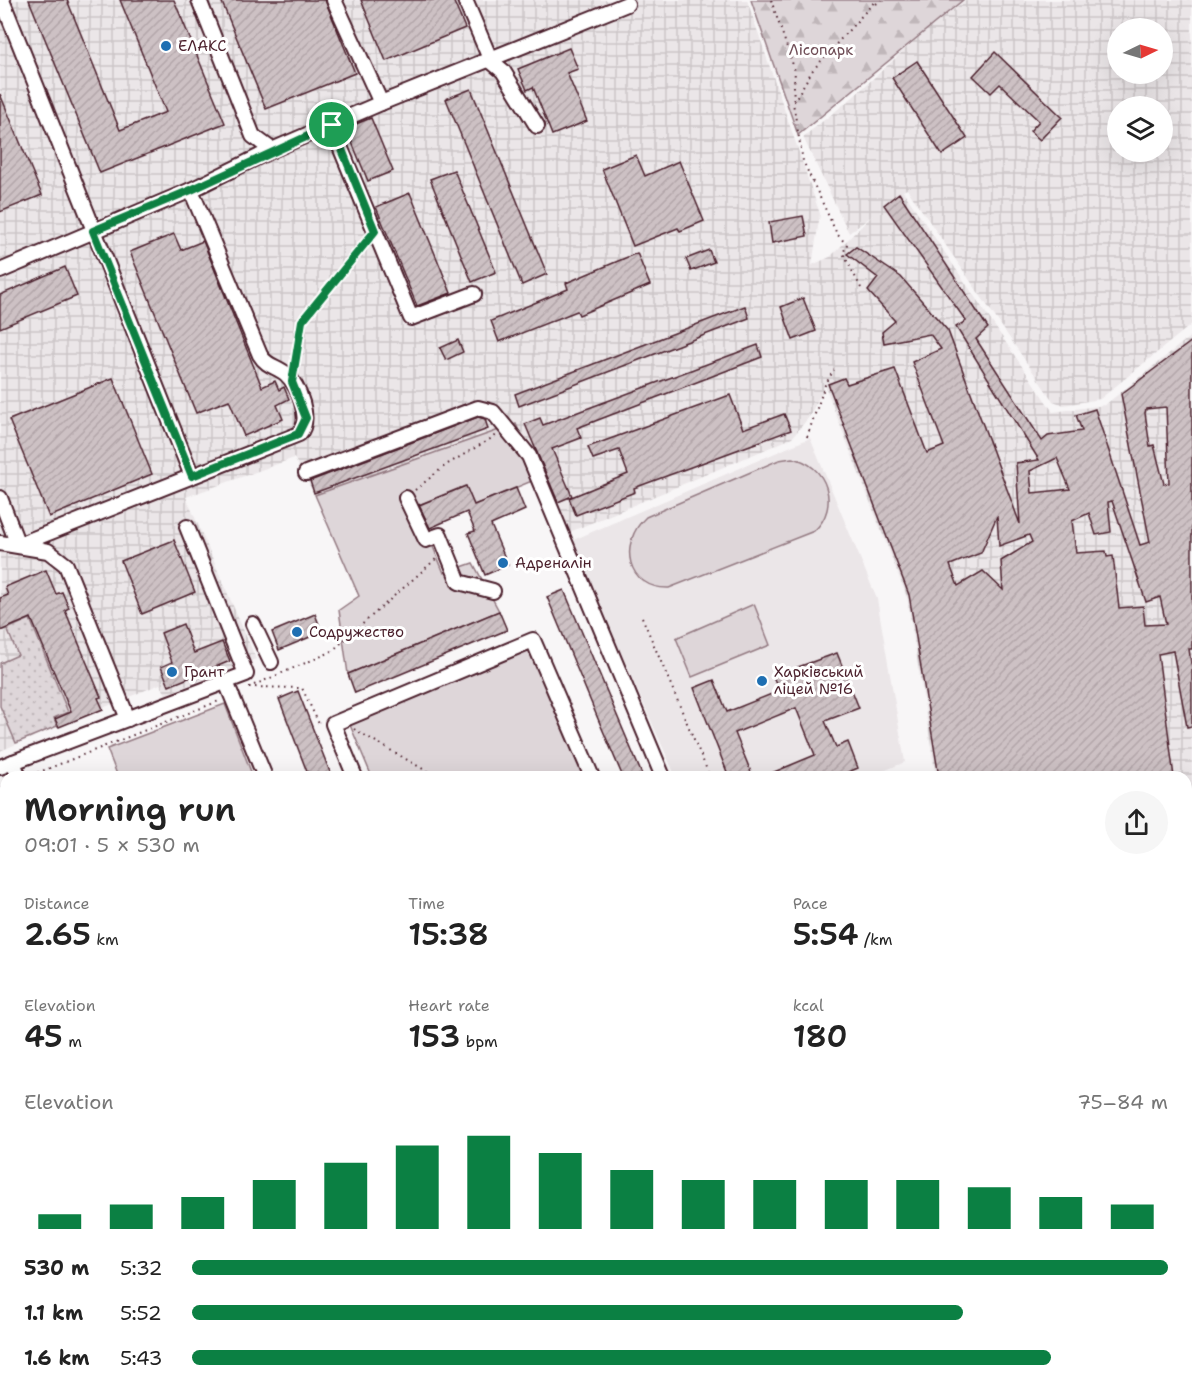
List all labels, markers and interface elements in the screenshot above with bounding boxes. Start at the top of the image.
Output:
north arrow [1107,18,1173,84]
map controls [1107,18,1173,162]
place label: ЕЛАКС [178,36,226,56]
marker: ЕЛАКС [159,39,173,53]
park label: Лісопарк [789,40,853,60]
button: layers [1107,96,1173,162]
pin [306,99,357,150]
icon: arrive [315,108,348,141]
place label: Адреналін [515,553,592,573]
marker: Адреналін [496,556,510,570]
place label: Содружество [309,622,404,642]
marker: Содружество [290,625,304,639]
place label: Грант [184,662,225,682]
place label: Харківський ліцей №16 [774,662,863,699]
marker: Грант [165,665,179,679]
marker: Харківський ліцей №16 [755,674,769,688]
text: Morning run [24,787,236,832]
button: share [1105,791,1168,854]
text: 09:01 · 5 × 530 m [24,832,200,858]
text: Distance [24,893,90,914]
text: Time [408,893,445,914]
text: Pace [793,893,828,914]
text: 2.65 [24,914,91,955]
text: 15:38 [408,914,489,955]
text: 5:54 [793,914,858,955]
text: km [91,929,119,950]
text: /km [858,929,893,950]
text: Elevation [24,995,96,1016]
text: Heart rate [408,995,490,1016]
text: kcal [793,995,824,1016]
text: 45 [24,1016,63,1057]
text: 153 [408,1016,460,1057]
text: 180 [793,1016,847,1057]
text: m [63,1031,82,1052]
text: bpm [460,1031,498,1052]
text: Elevation [24,1089,114,1115]
text: 75–84 m [1077,1089,1168,1115]
text: 530 m [24,1255,89,1281]
text: 5:32 [120,1255,163,1281]
text: 1.1 km [24,1300,83,1326]
text: 5:52 [120,1300,162,1326]
text: 1.6 km [24,1345,90,1371]
text: 5:43 [120,1345,162,1371]

